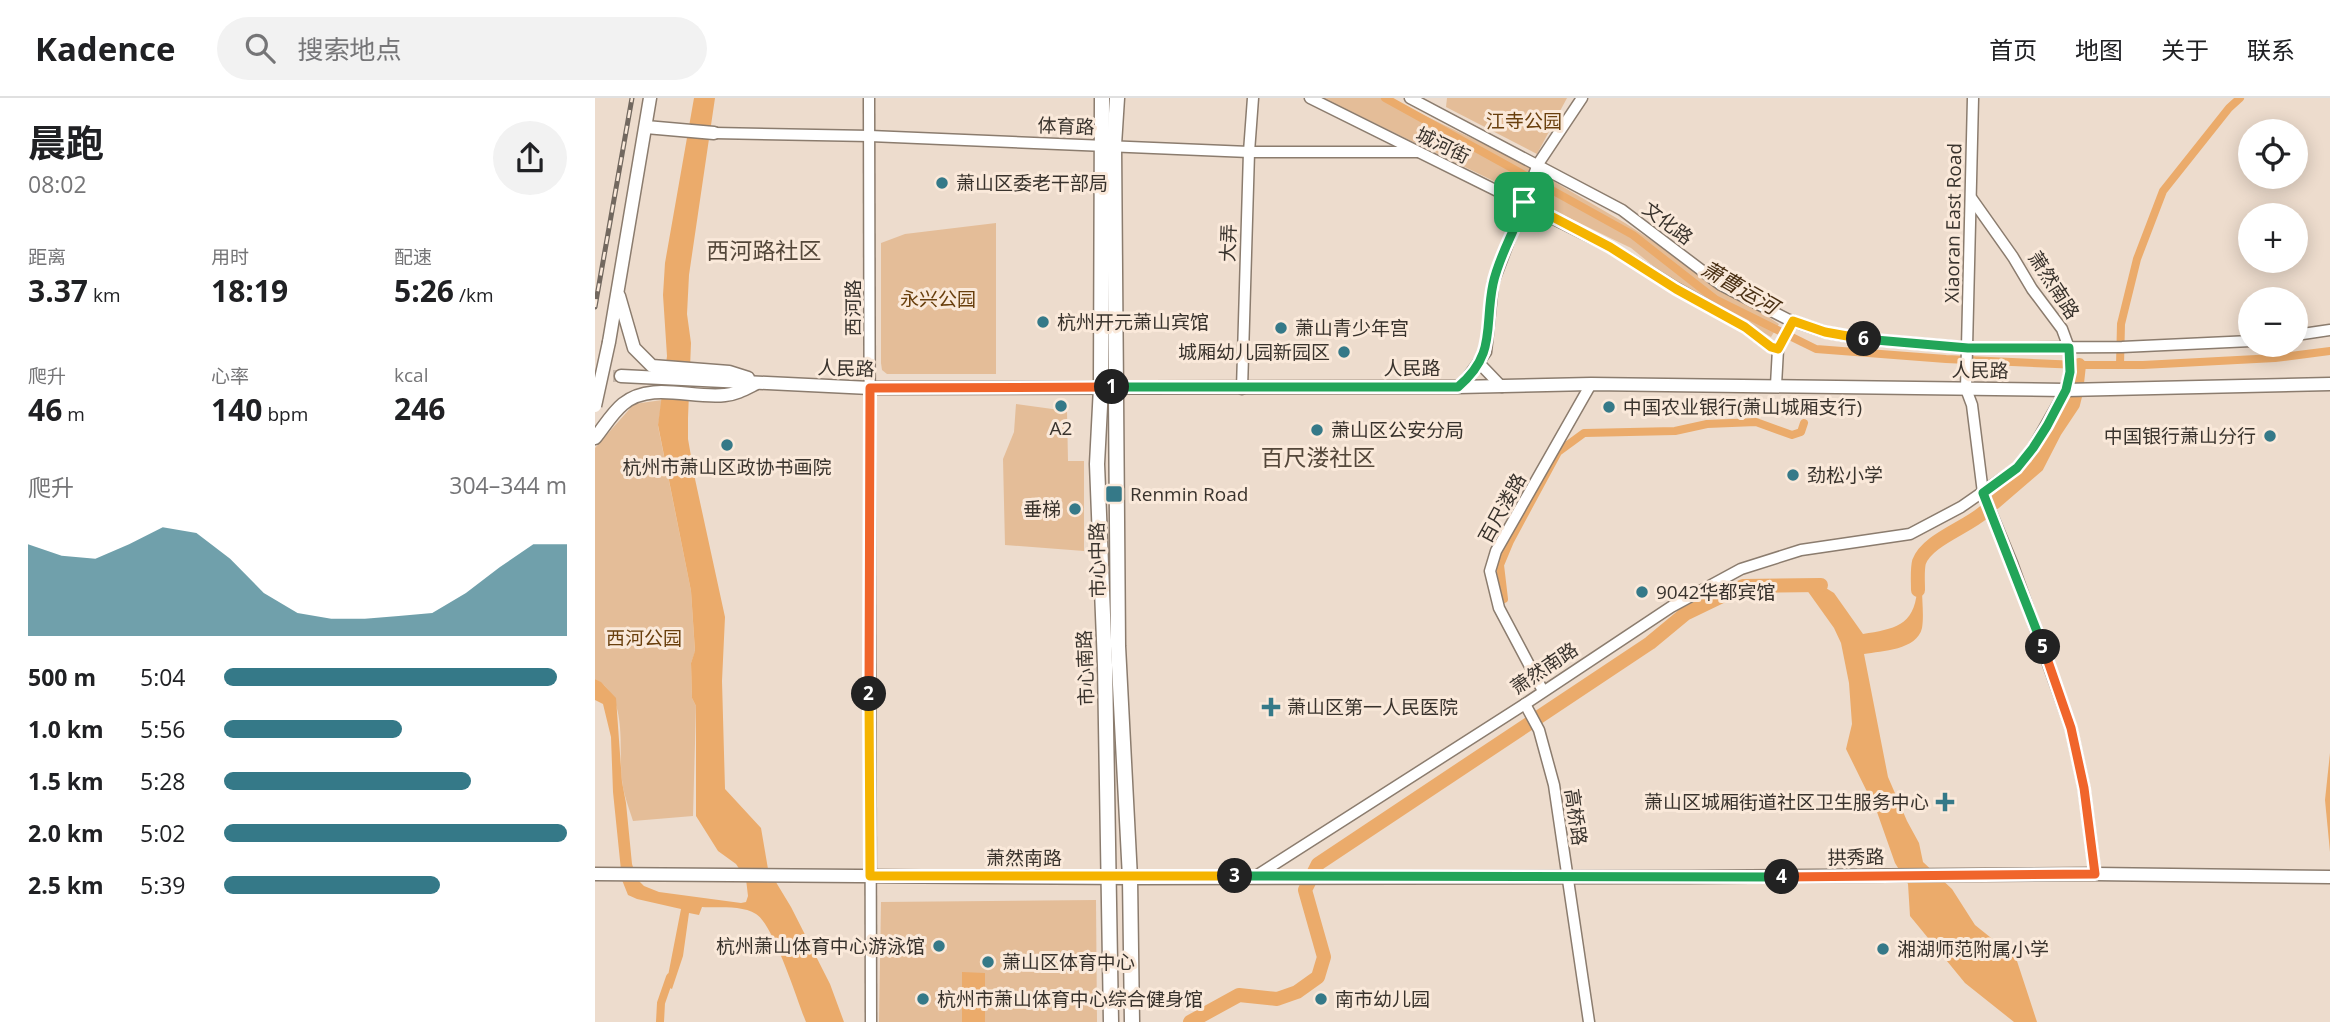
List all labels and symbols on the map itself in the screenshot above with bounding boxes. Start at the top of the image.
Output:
park label: 江寺公园 [1486,108,1562,134]
street label: 体育路 [1037,112,1095,140]
street label: 城河街 [1412,121,1474,169]
street label: Xiaoran East Road [1939,143,1967,303]
place label: 萧山区委老干部局 [956,170,1108,196]
pin [1494,172,1554,232]
marker: 萧山区委老干部局 [934,175,950,191]
street label: 文化路 [1637,195,1699,251]
street label: 大弄 [1214,224,1242,262]
district label: 西河路社区 [707,234,822,266]
street label: 萧然南路 [2022,246,2086,324]
water label: 萧曹运河 [1697,254,1787,322]
street label: 西河路 [840,279,866,337]
park label: 永兴公园 [900,286,976,312]
place label: 杭州开元萧山宾馆 [1057,309,1209,335]
marker: 杭州开元萧山宾馆 [1035,314,1051,330]
place label: 萧山青少年宫 [1295,315,1409,341]
marker: 萧山青少年宫 [1273,320,1289,336]
pin: 6 [1847,322,1881,356]
place label: 城厢幼儿园新园区 [1178,339,1330,365]
marker: 城厢幼儿园新园区 [1336,344,1352,360]
street label: 人民路 [817,354,875,382]
street label: 人民路 [1383,355,1441,381]
street label: 人民路 [1951,357,2009,383]
pin: 1 [1095,370,1129,404]
place label: 中国农业银行(萧山城厢支行) [1623,394,1862,420]
marker: A2 [1053,398,1069,414]
marker: 中国农业银行(萧山城厢支行) [1601,399,1617,415]
place label: A2 [1050,415,1072,441]
place label: 萧山区公安分局 [1331,417,1464,443]
marker: 萧山区公安分局 [1309,422,1325,438]
place label: 中国银行萧山分行 [2104,423,2256,449]
marker: 中国银行萧山分行 [2262,428,2278,444]
marker: 杭州市萧山区政协书画院 [719,437,735,453]
district label: 百尺溇社区 [1261,441,1376,473]
place label: 杭州市萧山区政协书画院 [622,454,832,480]
place label: 劲松小学 [1807,462,1883,488]
marker: 劲松小学 [1785,467,1801,483]
street label: 百尺溇路 [1472,468,1532,548]
place label: Renmin Road [1130,481,1248,507]
marker: Renmin Road [1104,484,1124,504]
place label: 垂梯 [1023,496,1061,522]
marker: 垂梯 [1067,501,1083,517]
street label: 市心中路 [1083,522,1111,598]
place label: 9042华都宾馆 [1656,579,1775,605]
marker: 9042华都宾馆 [1634,584,1650,600]
park label: 西河公园 [606,625,682,651]
street label: 市心南路 [1071,630,1099,706]
pin: 5 [2025,630,2061,664]
street label: 萧然南路 [1505,636,1583,700]
pin: 2 [851,676,887,712]
place label: 萧山区第一人民医院 [1287,694,1458,720]
marker: 萧山区第一人民医院 [1261,697,1281,717]
street label: 高桥路 [1559,787,1593,847]
place label: 萧山区城厢街道社区卫生服务中心 [1644,789,1929,815]
marker: 萧山区城厢街道社区卫生服务中心 [1935,792,1955,812]
street label: 拱秀路 [1827,844,1885,870]
street label: 萧然南路 [986,845,1062,871]
pin: 3 [1217,858,1253,894]
pin: 4 [1765,860,1799,894]
place label: 杭州萧山体育中心游泳馆 [716,933,925,959]
place label: 湘湖师范附属小学 [1897,936,2049,962]
marker: 杭州萧山体育中心游泳馆 [931,938,947,954]
marker: 湘湖师范附属小学 [1875,941,1891,957]
place label: 萧山区体育中心 [1002,949,1135,975]
marker: 萧山区体育中心 [980,954,996,970]
place label: 杭州市萧山体育中心综合健身馆 [937,986,1203,1012]
place label: 南市幼儿园 [1335,986,1430,1012]
marker: 杭州市萧山体育中心综合健身馆 [915,991,931,1007]
marker: 南市幼儿园 [1313,991,1329,1007]

